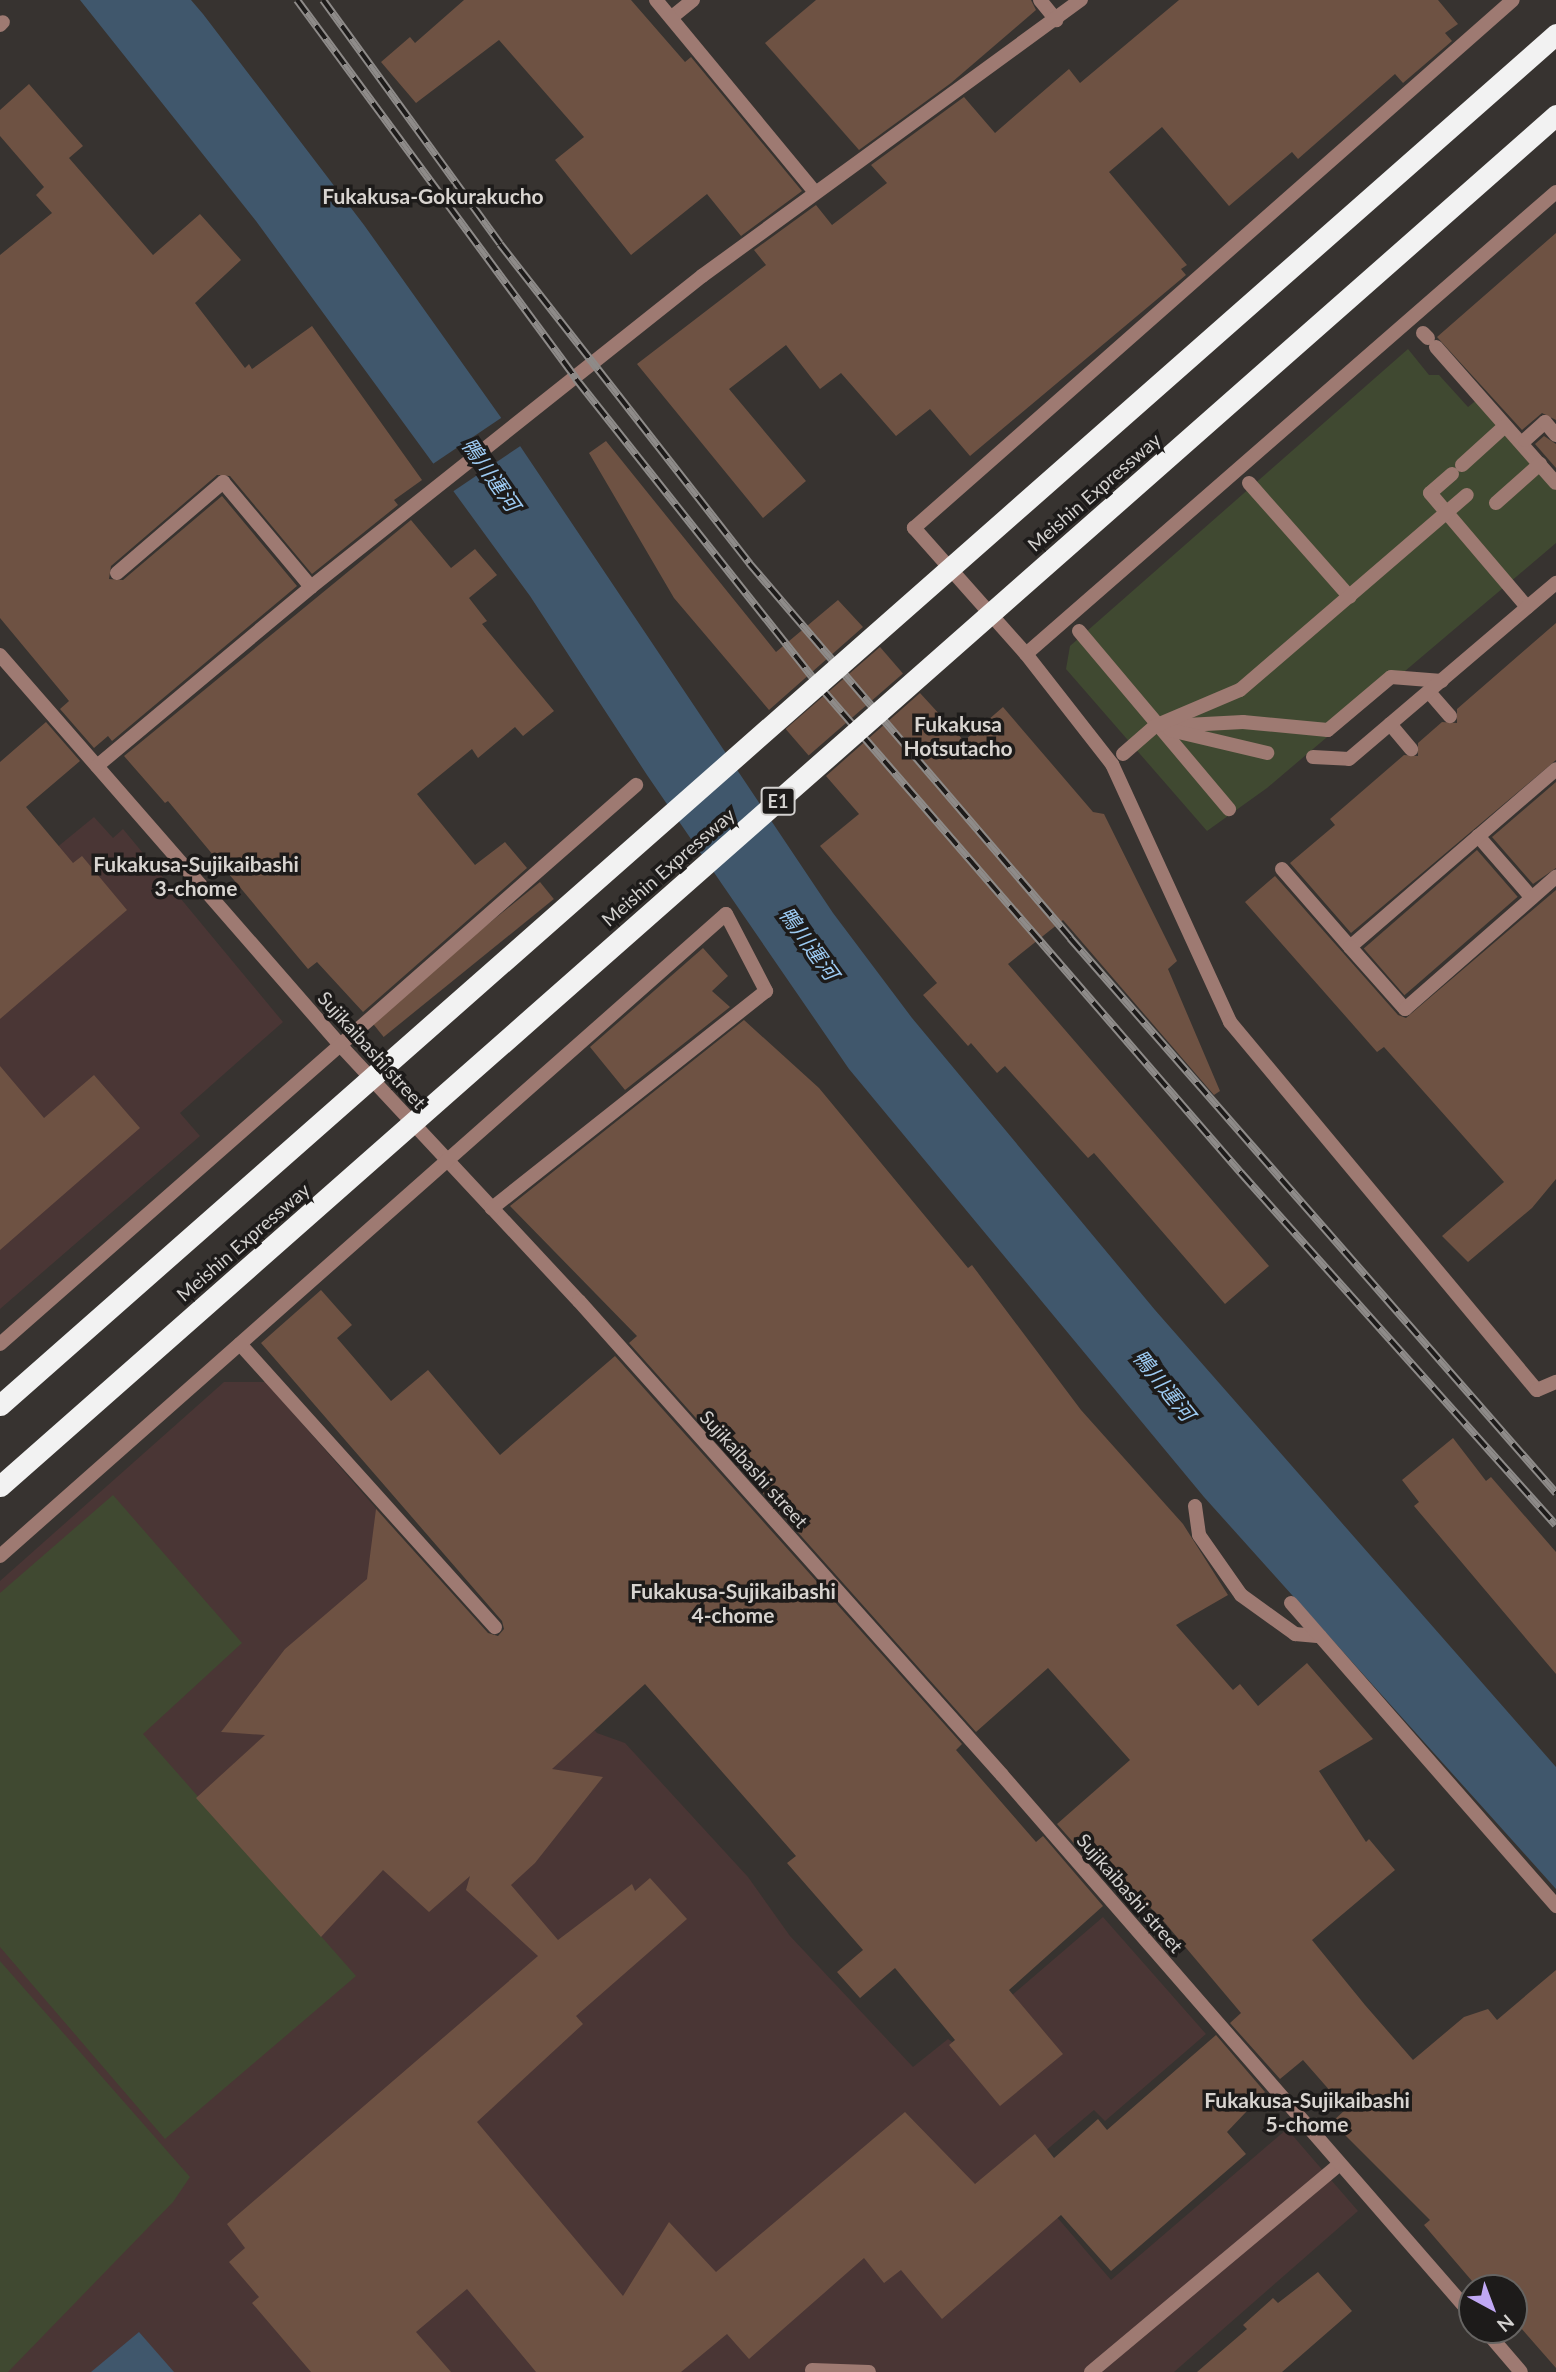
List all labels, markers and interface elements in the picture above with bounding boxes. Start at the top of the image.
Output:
district label: Fukakusa-Gokurakucho [322,183,544,209]
street label: Meishin Expressway [1023,428,1165,556]
water label: 鴨川運河 [457,432,525,516]
district label: Fukakusa Hotsutacho [903,711,1013,761]
road number: E1 [760,786,796,816]
street label: Meishin Expressway [597,803,739,931]
district label: Fukakusa-Sujikaibashi 3-chome [93,851,299,901]
water label: 鴨川運河 [774,902,844,984]
street label: Sujikaibashi street [313,987,431,1113]
street label: Meishin Expressway [172,1178,314,1306]
water label: 鴨川運河 [1128,1344,1200,1426]
street label: Sujikaibashi street [695,1406,813,1532]
district label: Fukakusa-Sujikaibashi 4-chome [630,1578,836,1628]
street label: Sujikaibashi street [1072,1829,1188,1957]
district label: Fukakusa-Sujikaibashi 5-chome [1204,2087,1410,2137]
north arrow [1458,2274,1528,2344]
text: N [1493,2310,1519,2337]

